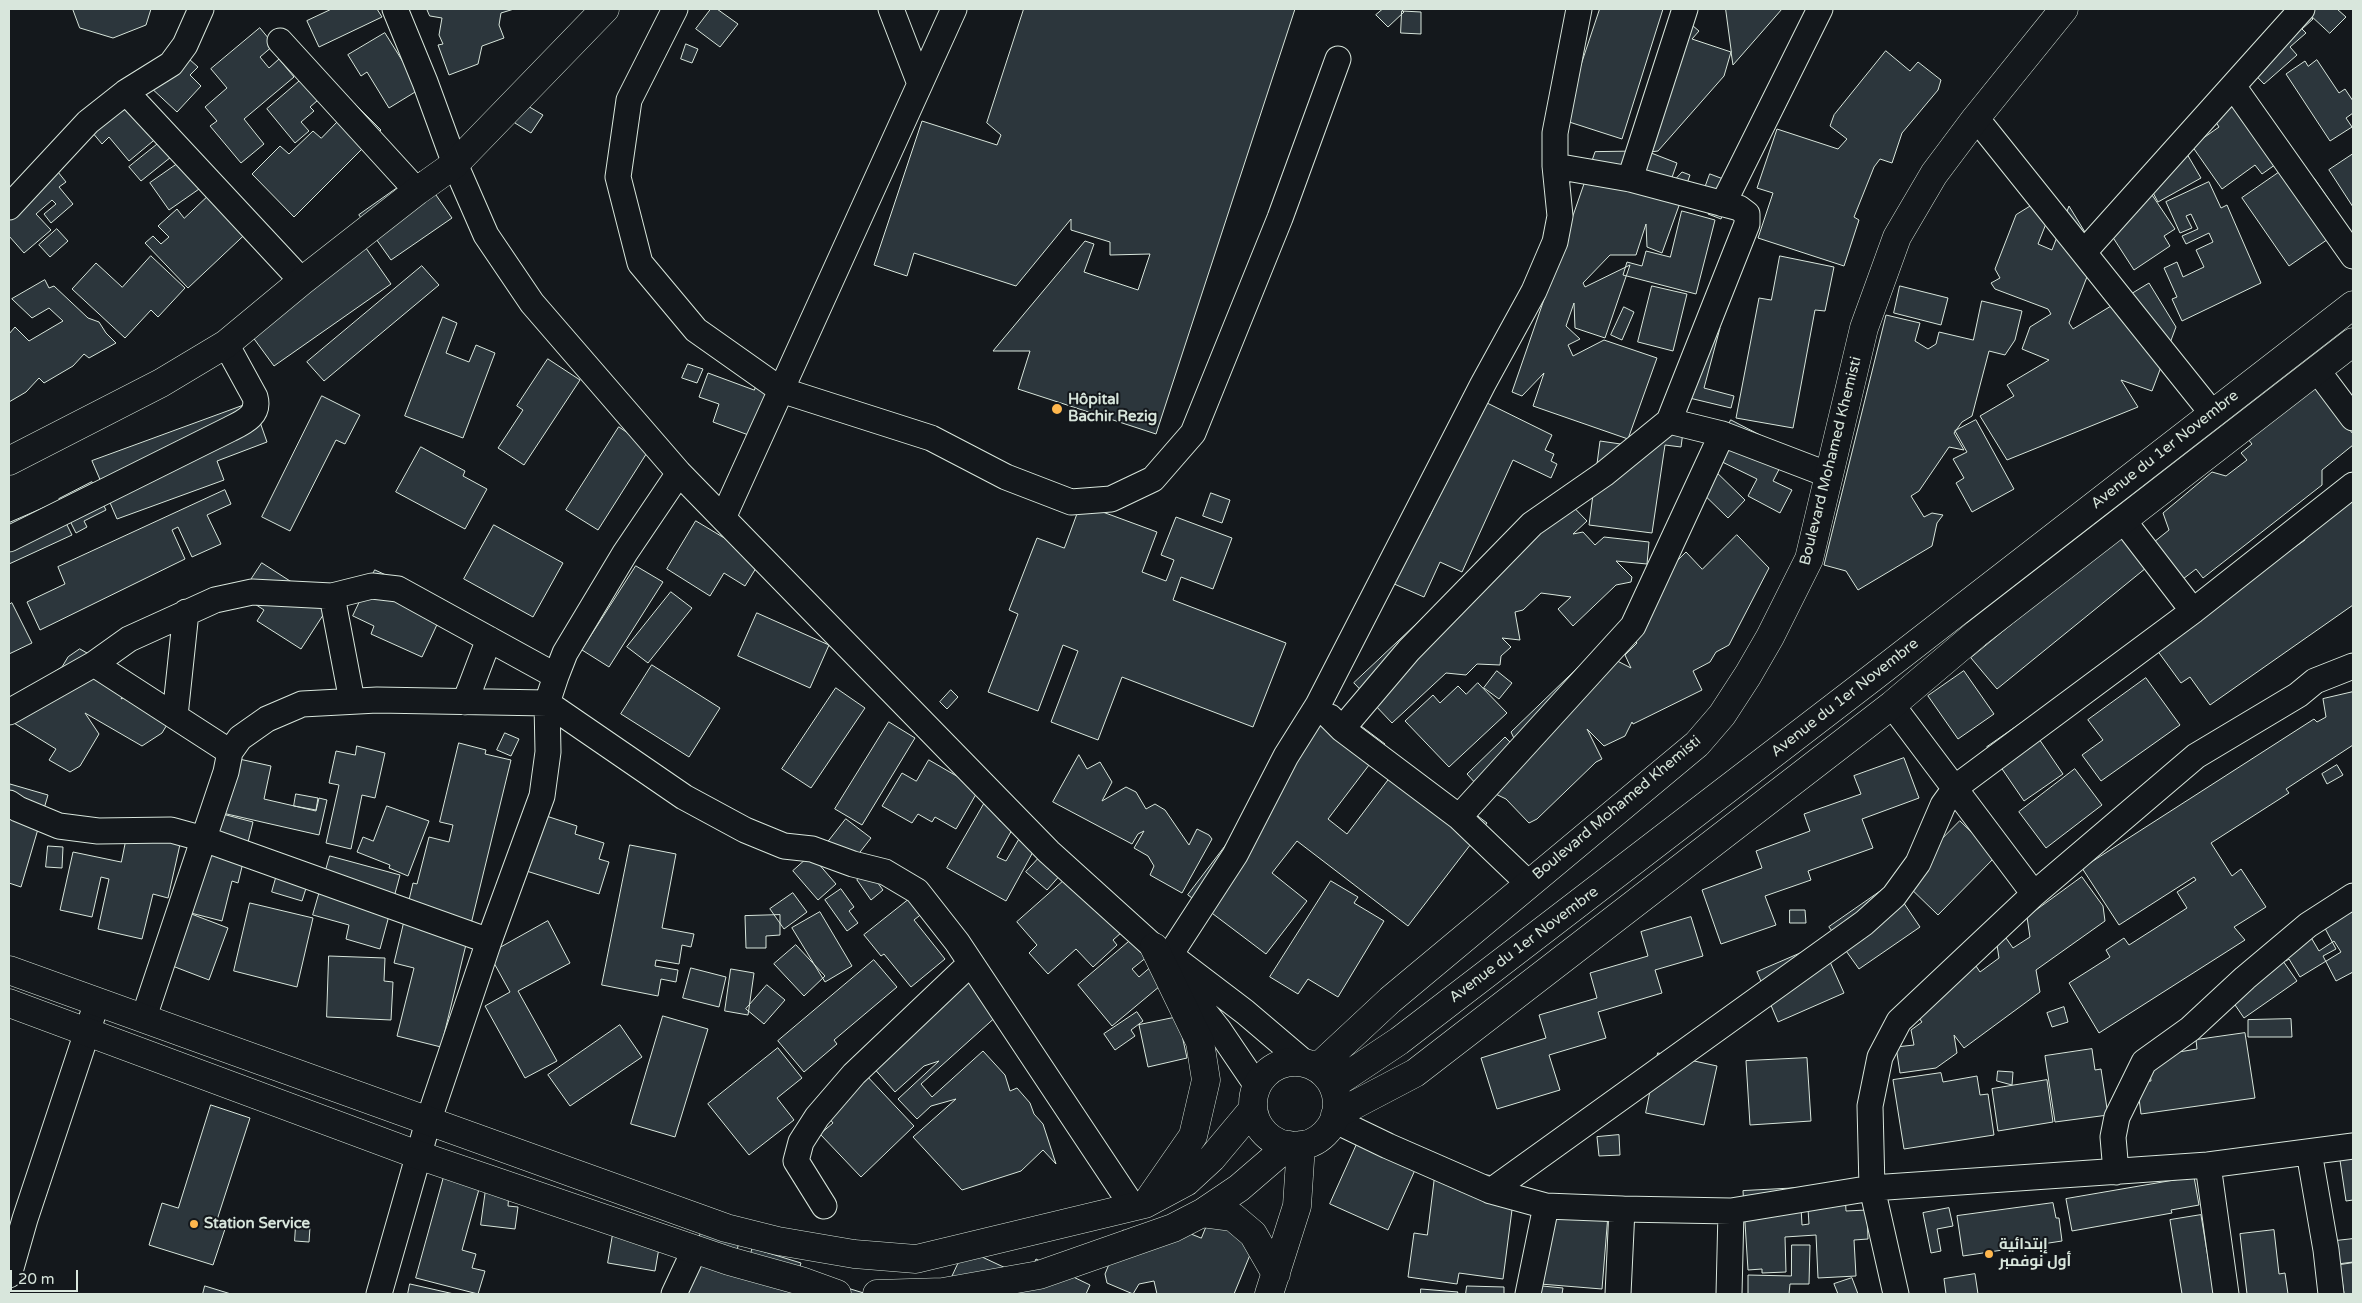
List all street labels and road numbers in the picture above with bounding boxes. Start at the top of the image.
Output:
street label: Boulevard Mohamed Khemisti [1796,355,1866,567]
street label: Avenue du 1er Novembre [2088,387,2242,513]
street label: Avenue du 1er Novembre [1768,635,1922,761]
street label: Boulevard Mohamed Khemisti [1529,732,1705,884]
street label: Avenue du 1er Novembre [1446,883,1602,1007]

